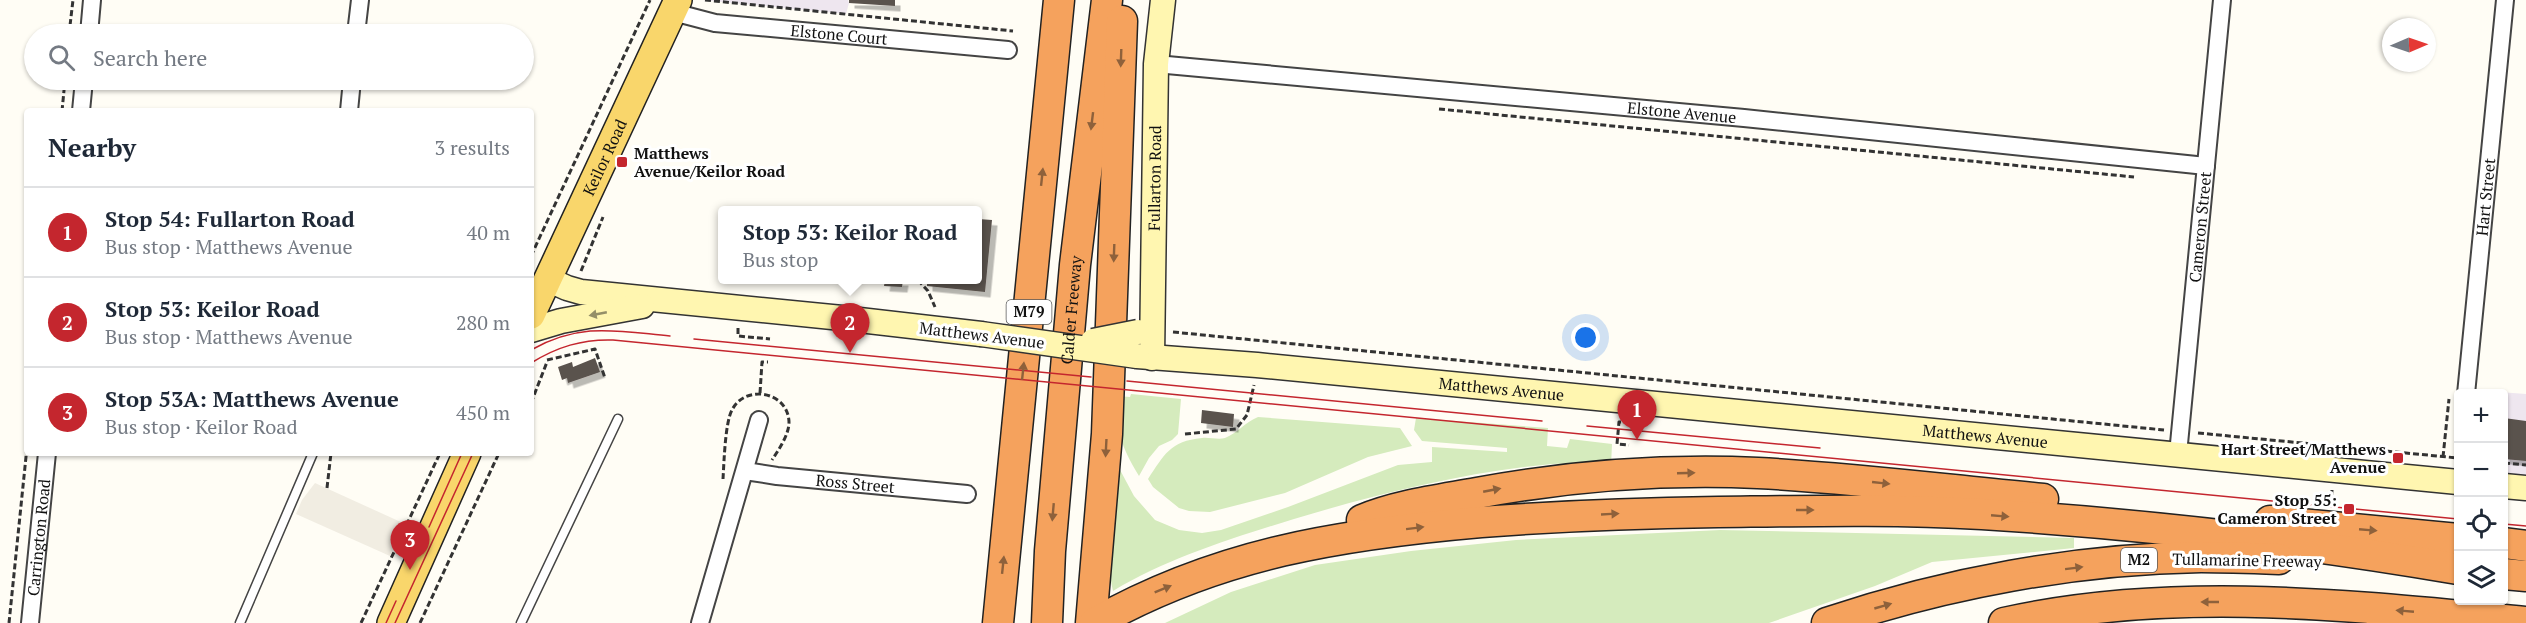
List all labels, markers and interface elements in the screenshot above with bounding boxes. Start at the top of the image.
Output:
north arrow [2382,18,2436,72]
street label: Elstone Court [790,19,889,50]
search box [24,24,534,90]
icon: search [45,41,78,74]
text: Search here [93,43,207,72]
one-way arrow [1116,49,1125,68]
street label: Elstone Avenue [1626,96,1737,128]
one-way arrow [1088,111,1097,130]
street label: Keilor Road [577,115,632,199]
street label: Fullarton Road [1143,125,1166,231]
text: Nearby [48,130,136,164]
text: 3 results [435,134,510,161]
place label: Matthews Avenue/Keilor Road [634,142,786,182]
marker: Matthews Avenue/Keilor Road [615,155,629,169]
street label: Hart Street [2471,157,2500,237]
one-way arrow [1037,167,1047,186]
street label: Cameron Street [2184,170,2216,284]
text: Stop 54: Fullarton Road [105,204,355,233]
popup [718,206,982,284]
text: Stop 53: Keilor Road [743,217,957,246]
text: 1 [62,219,73,246]
text: 40 m [467,219,510,246]
text: Bus stop · Matthews Avenue [105,233,353,260]
one-way arrow [1110,244,1119,263]
text: Bus stop [743,246,818,273]
street label: Calder Freeway [1055,253,1087,365]
text: Stop 53: Keilor Road [105,294,320,323]
road number: M79 [1006,300,1052,324]
pin: 2 [830,304,870,353]
text: 2 [62,309,73,336]
text: 280 m [456,309,510,336]
one-way arrow [589,310,608,319]
street label: Matthews Avenue [918,316,1046,354]
text: Bus stop · Matthews Avenue [105,323,353,350]
your location [1571,323,1600,352]
one-way arrow [1018,361,1028,380]
street label: Matthews Avenue [1438,372,1565,406]
text: Stop 53A: Matthews Avenue [105,384,399,413]
map controls [2454,389,2508,605]
button: + [2454,389,2508,443]
pin: 1 [1618,390,1656,440]
text: 3 [62,399,73,426]
text: 450 m [456,399,510,426]
text: Bus stop · Keilor Road [105,413,298,440]
street label: Matthews Avenue [1921,419,2049,453]
one-way arrow [1101,438,1111,457]
place label: Hart Street/Matthews Avenue [2221,438,2386,478]
button: − [2454,443,2508,497]
marker: Hart Street/Matthews Avenue [2391,451,2405,465]
one-way arrow [1677,468,1696,478]
street label: Ross Street [815,469,896,498]
street label: Carrington Road [22,478,55,597]
one-way arrow [1871,479,1890,488]
one-way arrow [1483,485,1502,494]
place label: Stop 55: Cameron Street [2217,489,2338,529]
button: locate [2454,497,2508,551]
one-way arrow [1048,502,1058,521]
marker: Stop 55: Cameron Street [2342,502,2356,516]
one-way arrow [1795,505,1814,515]
one-way arrow [1600,509,1619,518]
one-way arrow [1990,511,2009,521]
pin: 3 [390,520,430,570]
one-way arrow [1406,523,1425,533]
one-way arrow [2358,525,2377,535]
road number: M2 [2121,548,2157,572]
street label: Tullamarine Freeway [2172,548,2323,572]
button: layers [2454,551,2508,605]
one-way arrow [998,555,1008,574]
one-way arrow [2064,563,2083,572]
one-way arrow [1154,584,1172,593]
one-way arrow [2201,597,2220,607]
one-way arrow [1874,601,1892,610]
one-way arrow [2395,606,2414,616]

